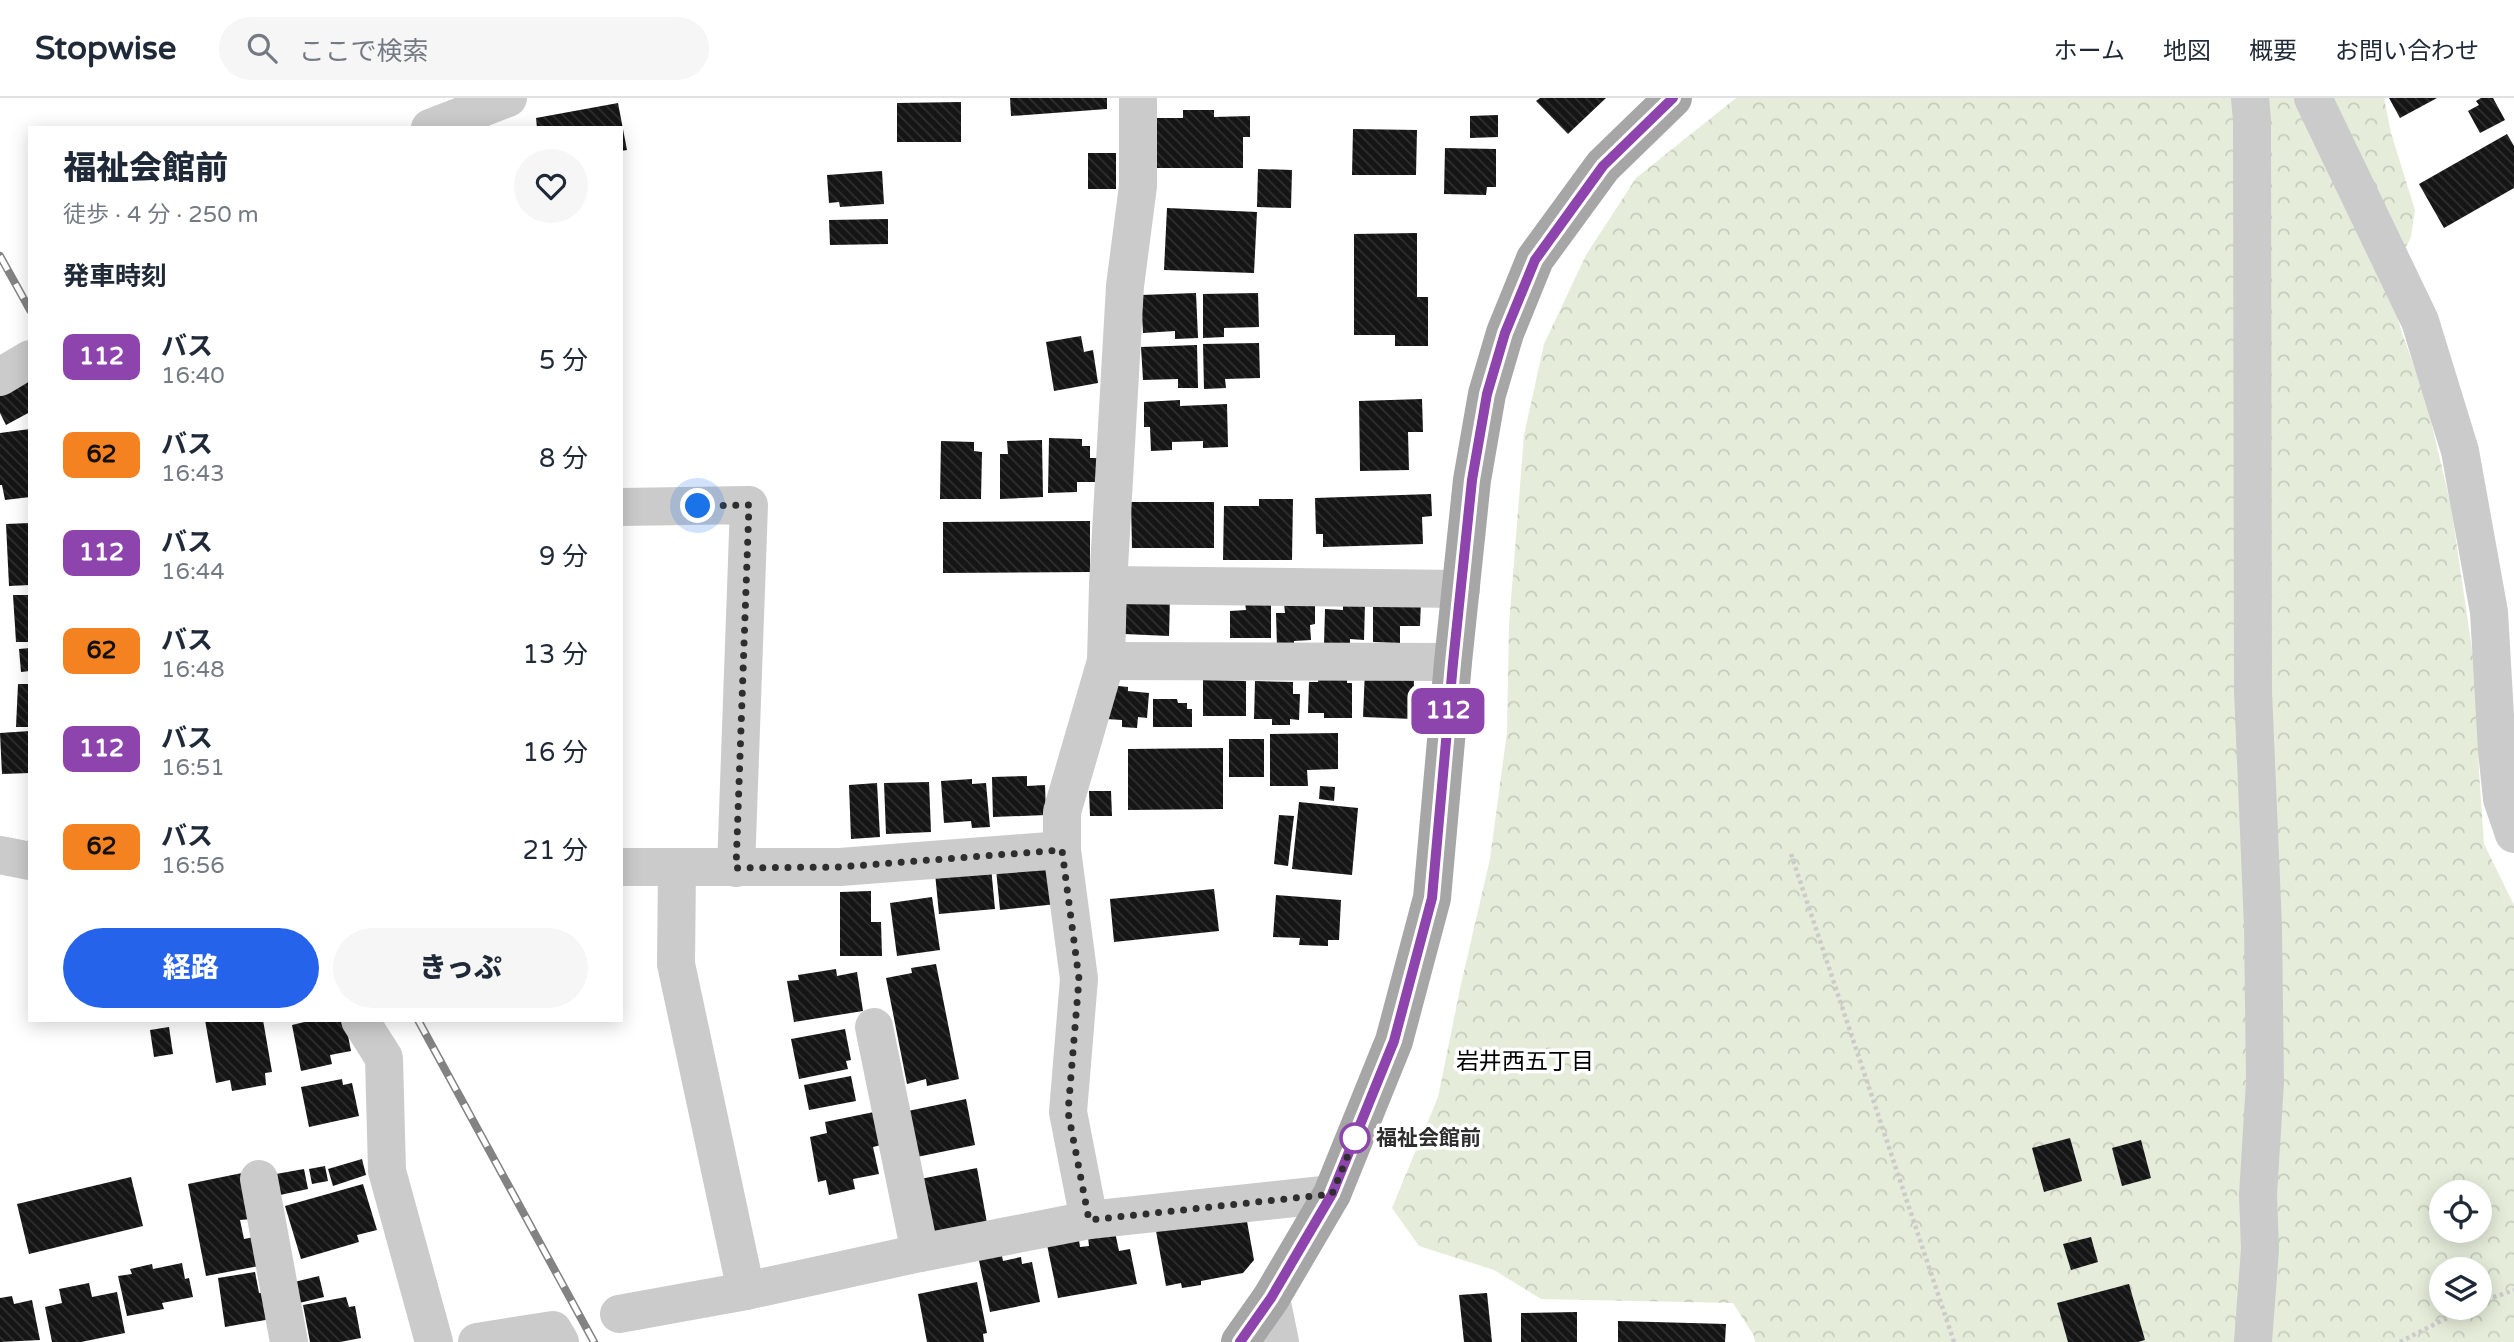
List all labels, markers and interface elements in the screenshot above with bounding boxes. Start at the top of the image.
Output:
search box [219,17,709,80]
text: Stopwise [35,29,177,68]
icon: search [243,29,281,67]
text: ここで検索 [299,36,429,67]
text: ホーム [2054,37,2125,66]
text: 地図 [2163,37,2211,66]
text: 概要 [2249,37,2297,66]
text: お問い合わせ [2335,37,2479,66]
text: 福祉会館前 [63,149,228,188]
button: heart [514,149,588,223]
text: 徒歩 · 4 分 · 250 m [63,201,259,229]
text: 発車時刻 [63,261,167,292]
text: バス [161,331,213,362]
text: 112 [79,342,124,371]
text: 5 分 [539,345,588,376]
text: 16:40 [161,362,225,390]
text: バス [161,429,213,460]
text: 62 [86,440,117,469]
text: 8 分 [539,443,588,474]
text: 16:43 [161,460,225,488]
your location [680,488,715,523]
text: バス [161,527,213,558]
text: 112 [79,538,124,567]
text: 9 分 [539,541,588,572]
text: 16:44 [161,558,225,586]
text: バス [161,625,213,656]
text: 62 [86,636,117,665]
text: 13 分 [523,639,588,670]
text: 16:48 [161,656,225,684]
line badge: 112 [1408,688,1488,734]
text: 112 [1425,696,1471,725]
text: バス [161,723,213,754]
text: 112 [79,734,124,763]
text: 16 分 [523,737,588,768]
text: 16:51 [161,754,225,782]
text: バス [161,821,213,852]
text: 62 [86,832,117,861]
text: 21 分 [523,835,588,866]
text: 16:56 [161,852,225,880]
button: 経路 [63,928,319,1008]
button: きっぷ [333,928,588,1008]
district label: 岩井西五丁目 [1456,1048,1594,1076]
marker: 福祉会館前 [1340,1123,1370,1153]
place label: 福祉会館前 [1376,1126,1481,1151]
map controls [2429,1180,2492,1320]
button: locate [2429,1180,2492,1243]
button: layers [2429,1257,2492,1320]

